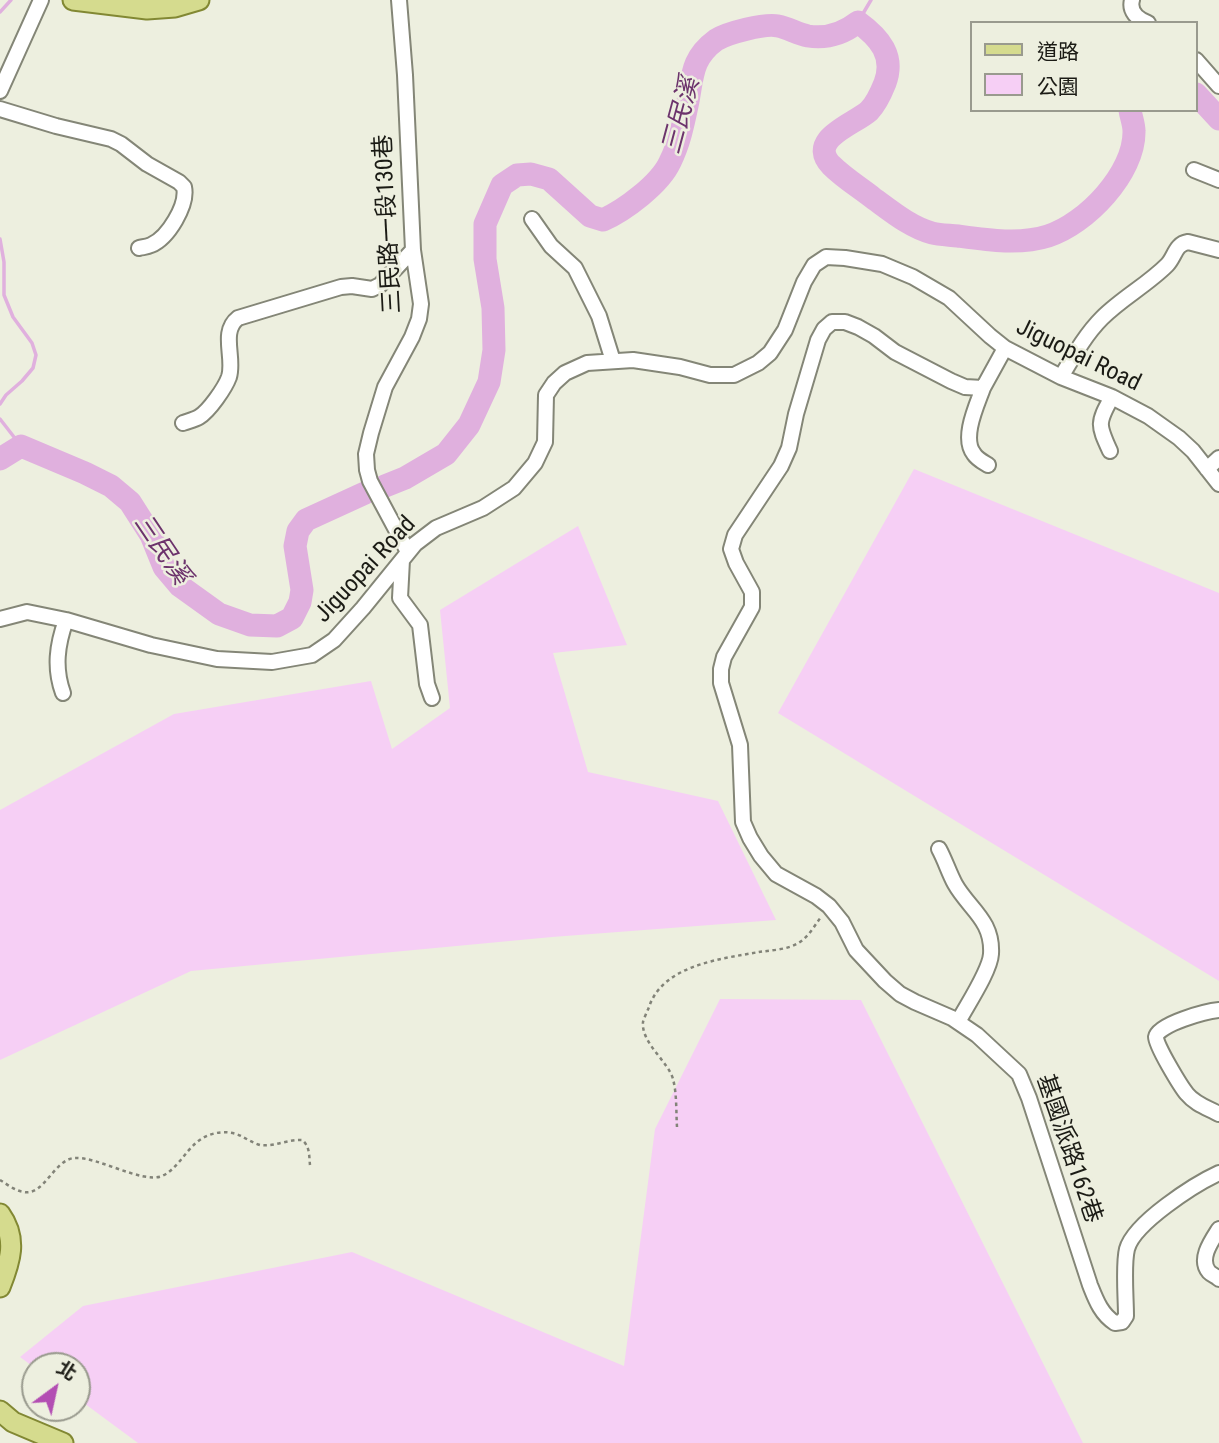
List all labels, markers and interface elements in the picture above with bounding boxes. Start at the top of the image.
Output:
legend [970,21,1198,112]
text: 道路 [1037,40,1079,64]
water label: 三民溪 [657,74,707,158]
text: 公園 [1037,75,1079,99]
street label: 三民路一段130巷 [370,134,408,314]
street label: Jiguopai Road [1011,313,1145,399]
water label: 三民溪 [126,509,196,591]
street label: Jiguopai Road [309,511,423,629]
street label: 基國派路162巷 [1029,1071,1107,1227]
north arrow [21,1352,91,1422]
text: 北 [52,1356,81,1385]

